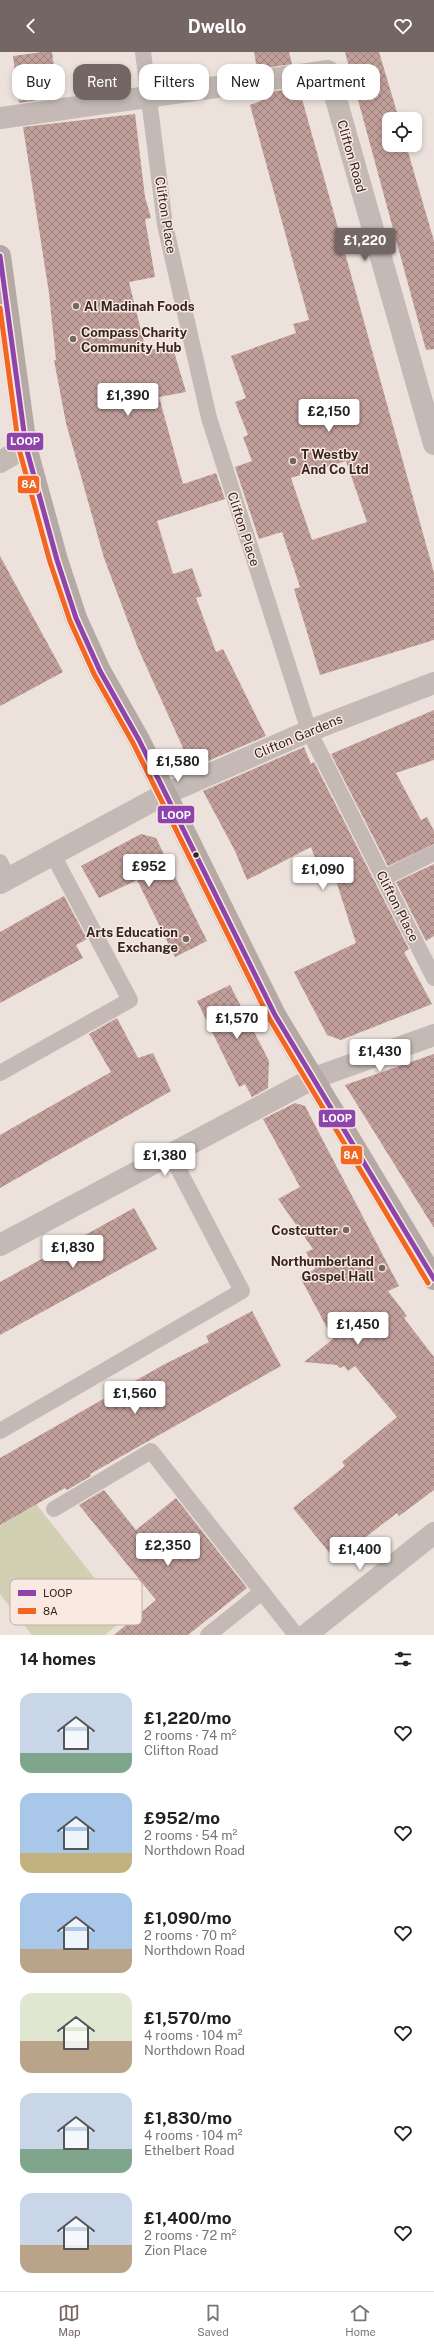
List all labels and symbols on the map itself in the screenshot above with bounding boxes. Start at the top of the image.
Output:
street label: Clifton Road [334,118,369,194]
street label: Clifton Place [152,176,179,254]
pin: £1,220 [332,228,398,262]
place label: Al Madinah Foods [84,299,195,314]
marker: Al Madinah Foods [71,301,81,311]
place label: Compass Charity Community Hub [81,325,188,355]
marker: Compass Charity Community Hub [68,334,78,344]
pin: £1,390 [95,383,161,417]
pin: £2,150 [296,399,362,433]
line badge: LOOP [6,432,44,451]
text: LOOP [10,435,40,447]
place label: T Westby And Co Ltd [301,447,369,477]
marker: T Westby And Co Ltd [288,456,298,466]
line badge: 8A [17,475,40,494]
text: 8A [21,478,37,490]
street label: Clifton Place [224,490,263,568]
street label: Clifton Gardens [252,711,345,762]
pin: £1,580 [145,749,211,783]
line badge: LOOP [157,805,195,824]
text: LOOP [161,809,191,821]
unlabelled marker [191,850,201,860]
pin: £952 [125,854,173,888]
pin: £1,090 [290,857,356,891]
street label: Clifton Place [373,868,422,944]
place label: Arts Education Exchange [86,925,178,955]
marker: Arts Education Exchange [181,934,191,944]
pin: £1,570 [204,1006,270,1040]
pin: £1,430 [347,1039,413,1073]
line badge: LOOP [318,1109,356,1128]
text: LOOP [322,1112,352,1124]
pin: £1,380 [132,1143,198,1177]
line badge: 8A [340,1145,363,1165]
text: 8A [343,1149,359,1161]
place label: Costcutter [271,1223,339,1238]
marker: Costcutter [341,1225,351,1235]
pin: £1,830 [40,1235,106,1269]
place label: Northumberland Gospel Hall [271,1254,374,1284]
marker: Northumberland Gospel Hall [377,1263,387,1273]
pin: £1,450 [325,1312,391,1346]
pin: £1,560 [102,1381,168,1415]
pin: £2,350 [135,1533,201,1567]
pin: £1,400 [327,1537,393,1571]
legend [10,1579,142,1625]
text: LOOP [43,1587,72,1599]
text: 8A [43,1605,58,1617]

